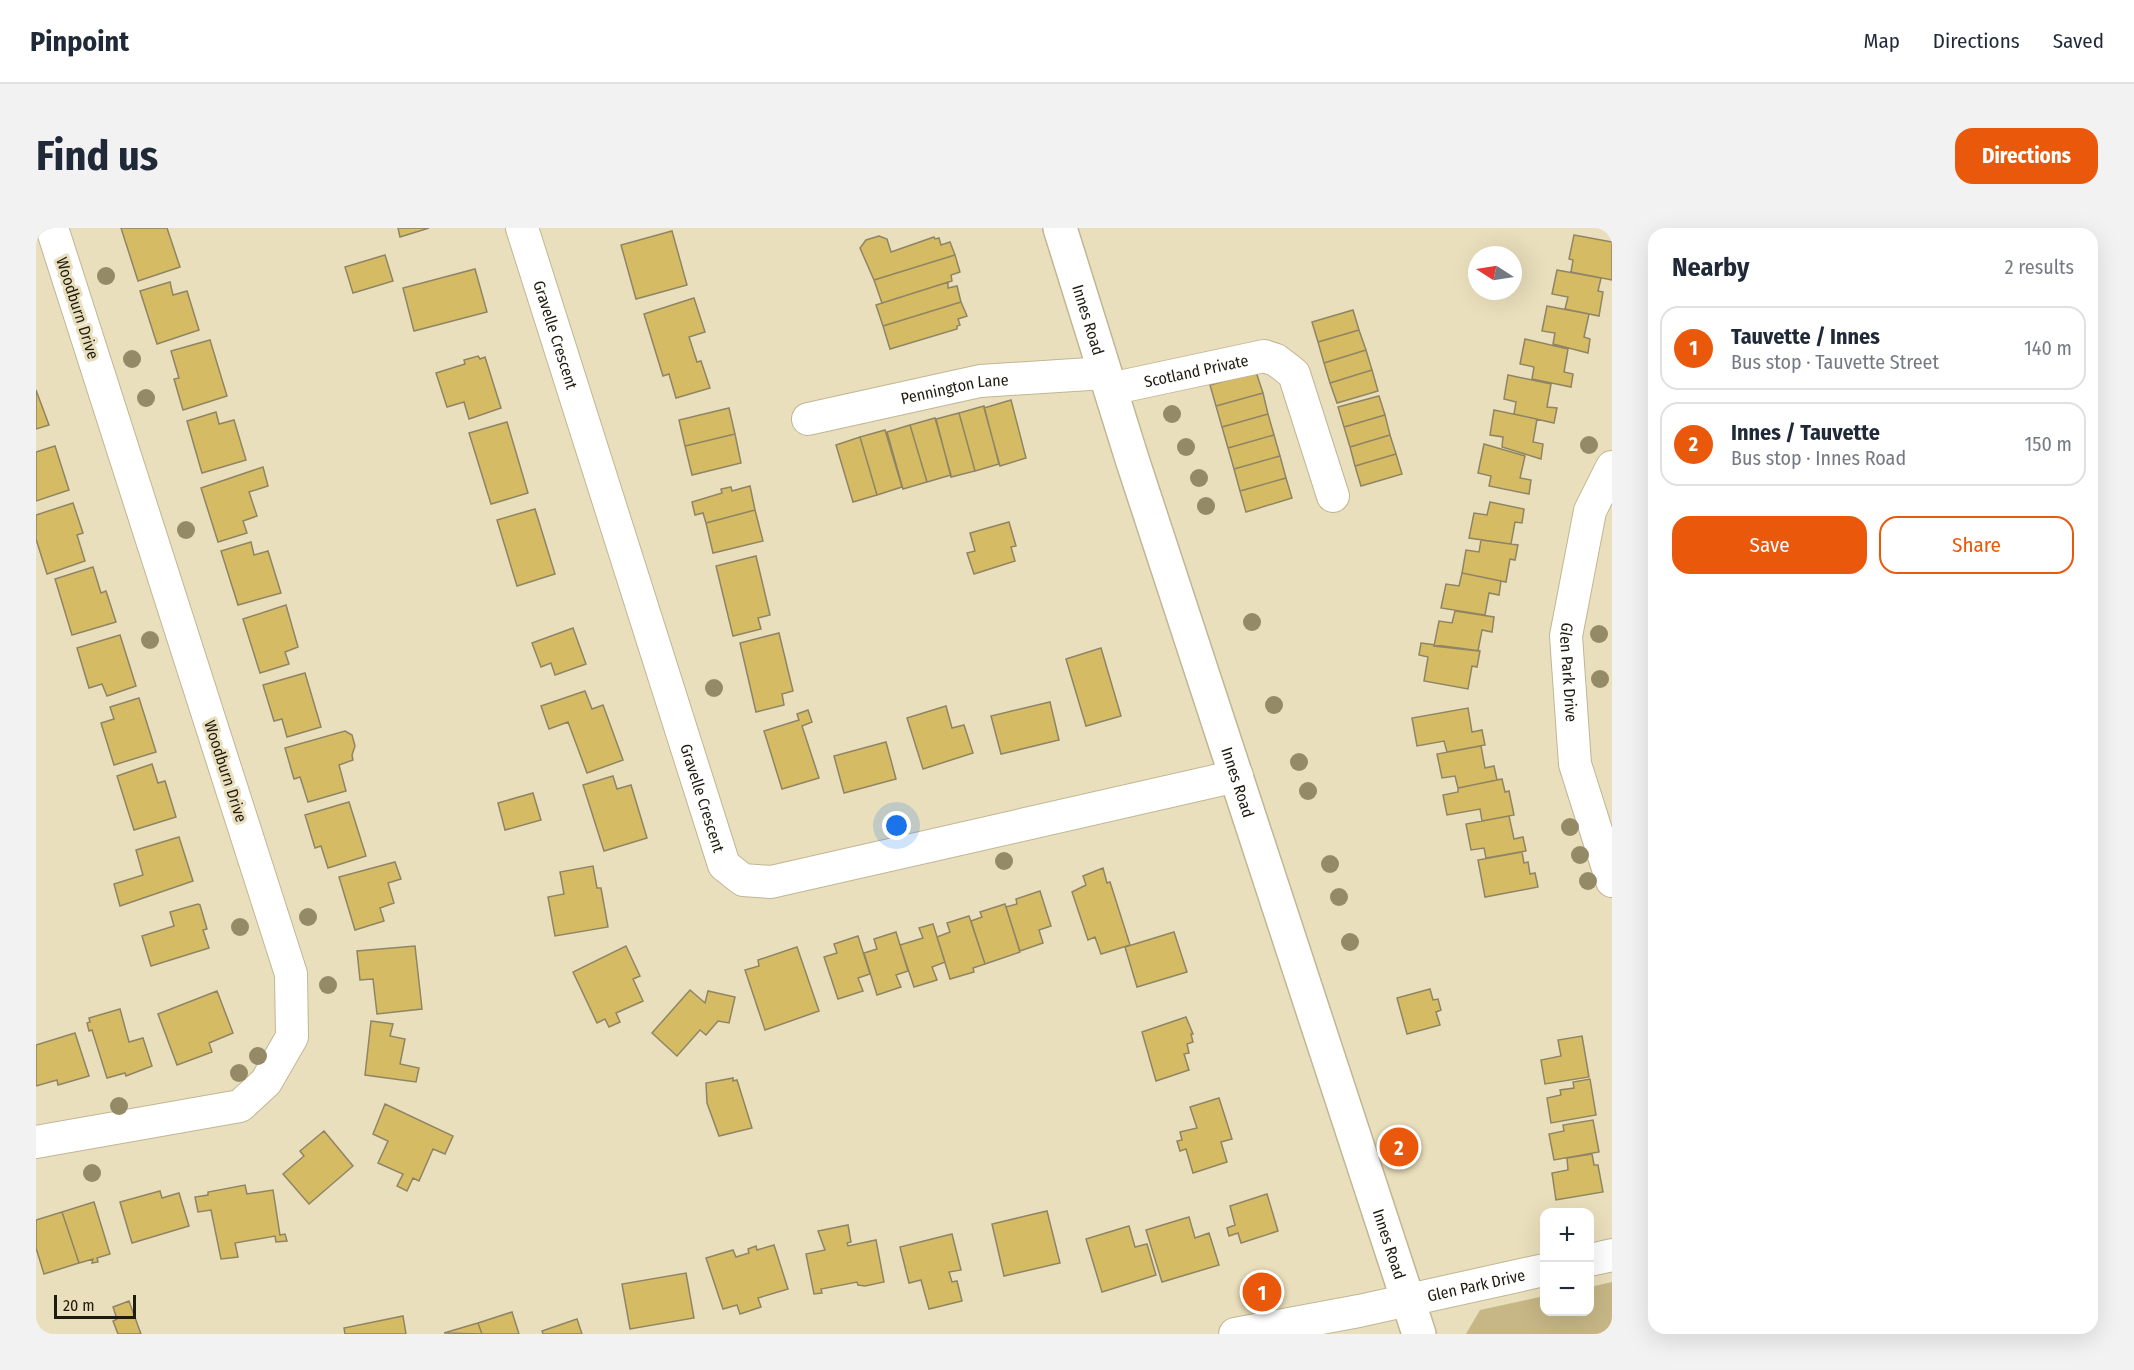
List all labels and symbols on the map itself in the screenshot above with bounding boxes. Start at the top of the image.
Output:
north arrow [1468,246,1522,300]
street label: Woodburn Drive [52,255,103,361]
street label: Gravelle Crescent [529,278,582,392]
street label: Innes Road [1068,282,1108,357]
street label: Scotland Private [1142,351,1250,391]
street label: Pennington Lane [899,370,1009,408]
street label: Glen Park Drive [1556,621,1581,723]
street label: Woodburn Drive [200,718,251,824]
street label: Gravelle Crescent [676,742,729,856]
street label: Innes Road [1217,745,1258,820]
your location [882,811,911,840]
pin: 2 [1380,1124,1418,1170]
street label: Innes Road [1369,1207,1409,1282]
street label: Glen Park Drive [1425,1265,1527,1306]
pin: 1 [1242,1270,1282,1314]
scale bar [54,1292,136,1320]

